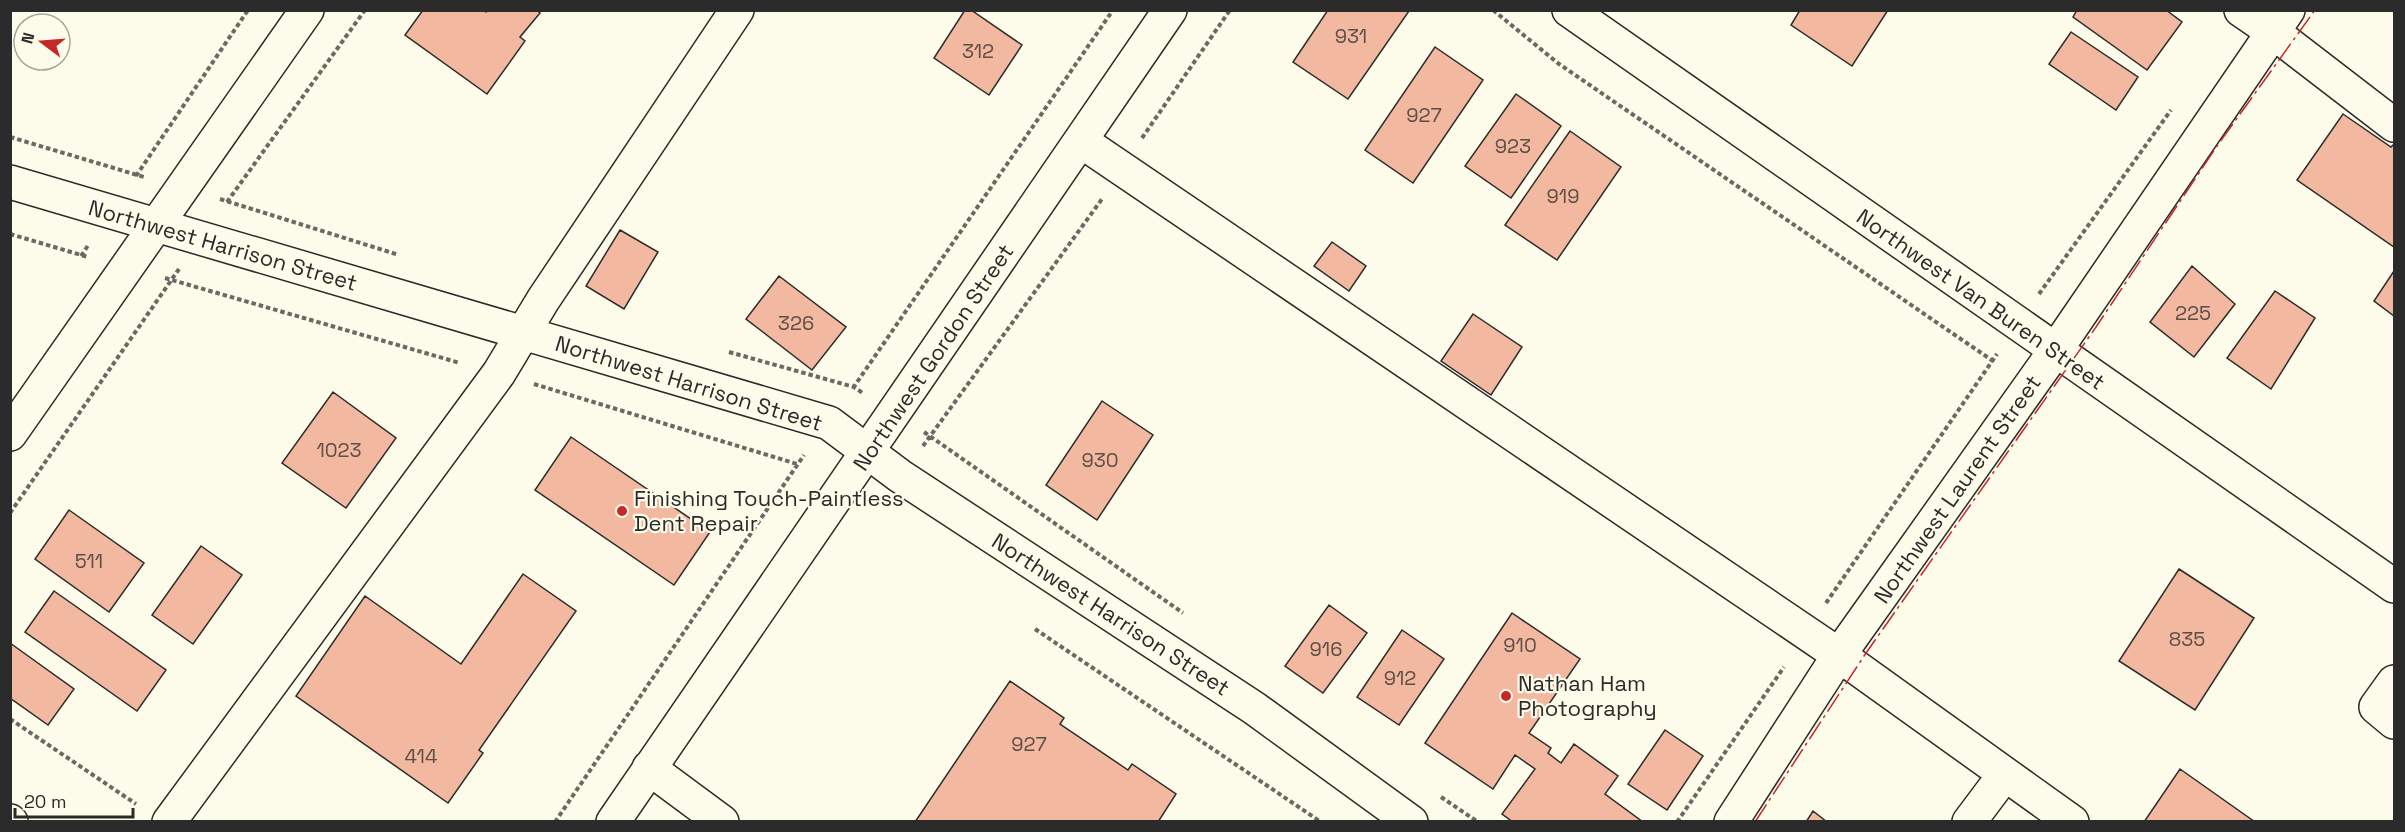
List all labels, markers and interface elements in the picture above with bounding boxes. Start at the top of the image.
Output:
north arrow [12,12,72,72]
house number: 931 [1335,23,1367,49]
text: N [16,30,40,46]
house number: 312 [962,38,994,64]
house number: 927 [1406,102,1442,128]
house number: 923 [1495,133,1531,159]
house number: 919 [1547,183,1579,209]
street label: Northwest Harrison Street [85,193,361,297]
street label: Northwest Van Buren Street [1851,202,2111,396]
street label: Northwest Gordon Street [847,238,1019,476]
house number: 225 [2175,300,2211,326]
house number: 326 [778,310,814,336]
street label: Northwest Harrison Street [552,329,826,437]
street label: Northwest Laurent Street [1867,369,2047,609]
house number: 1023 [316,437,362,463]
house number: 930 [1081,447,1119,473]
place label: Finishing Touch-Paintless Dent Repair [634,484,904,537]
marker: Finishing Touch-Paintless Dent Repair [615,504,629,518]
street label: Northwest Harrison Street [987,527,1235,701]
house number: 511 [75,548,103,574]
house number: 835 [2169,626,2205,652]
house number: 910 [1503,632,1537,658]
house number: 916 [1310,636,1342,662]
house number: 912 [1384,665,1416,691]
place label: Nathan Ham Photography [1518,669,1657,722]
marker: Nathan Ham Photography [1499,689,1513,703]
house number: 927 [1011,731,1047,757]
house number: 414 [405,743,437,769]
scale bar [15,781,134,819]
text: 20 m [24,790,67,813]

